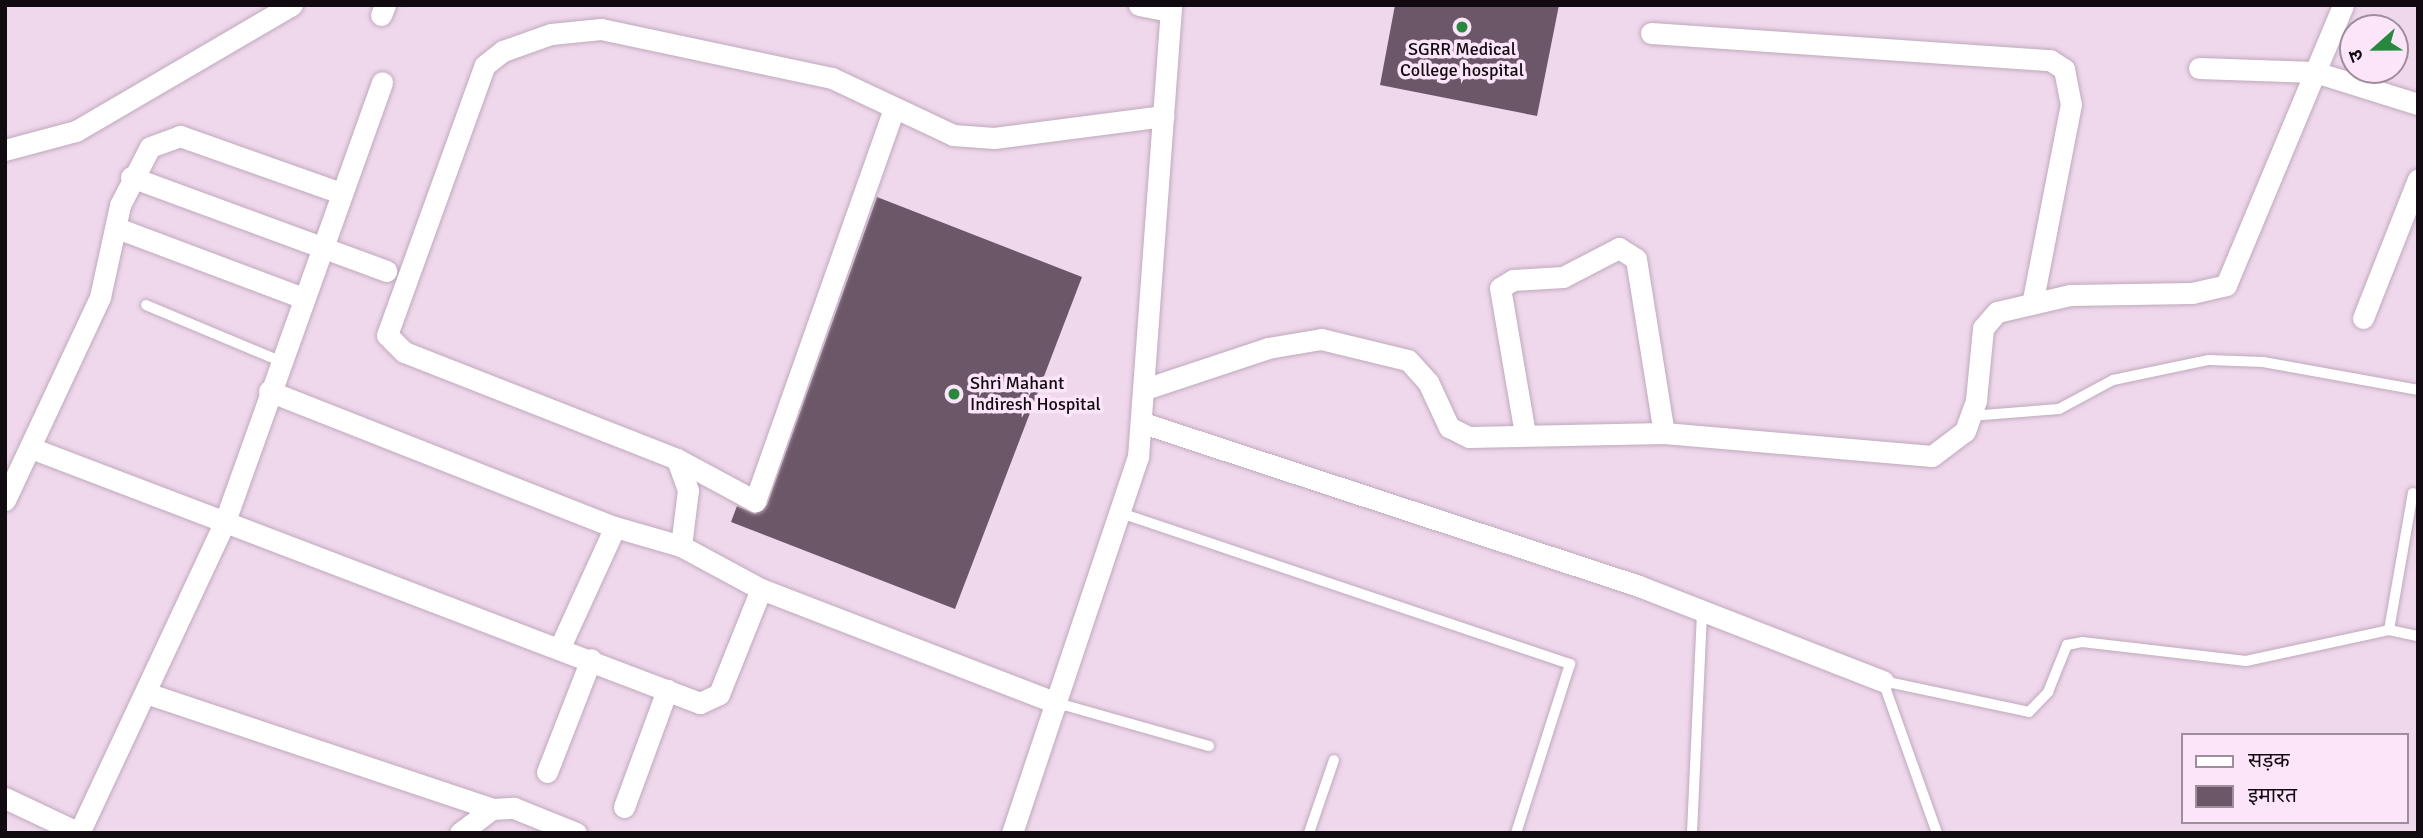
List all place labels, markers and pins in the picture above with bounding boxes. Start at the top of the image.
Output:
marker: SGRR Medical College hospital [1452,17,1472,37]
place label: SGRR Medical College hospital [1400,39,1524,82]
place label: Shri Mahant Indiresh Hospital [970,373,1101,416]
marker: Shri Mahant Indiresh Hospital [944,384,964,404]

